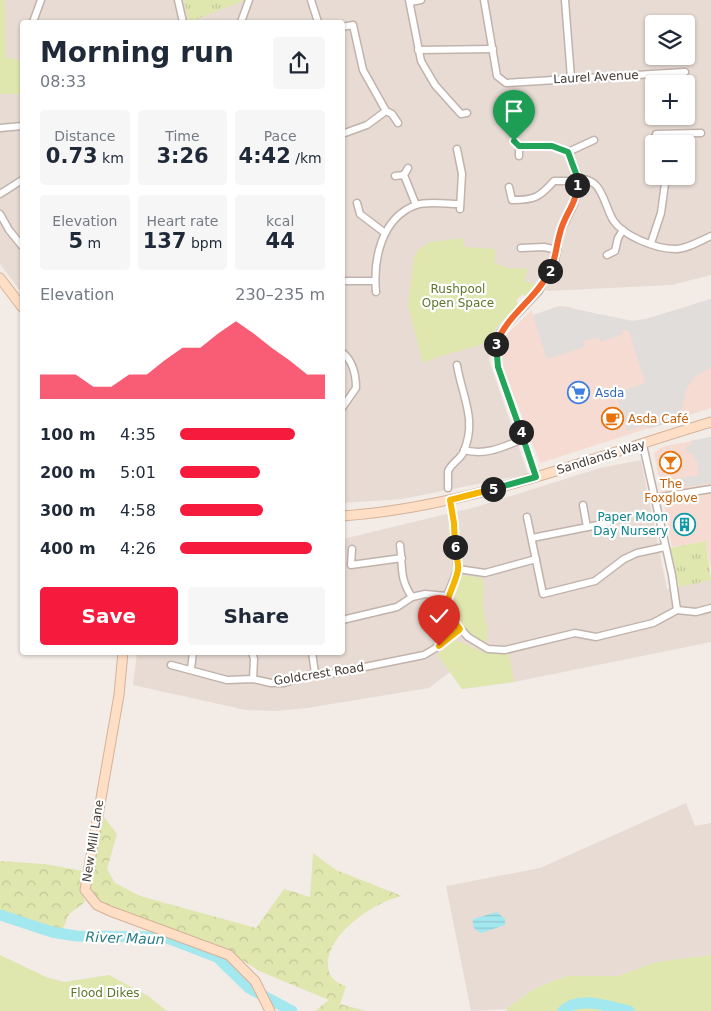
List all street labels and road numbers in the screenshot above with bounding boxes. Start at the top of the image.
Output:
street label: Laurel Avenue [553,68,639,86]
street label: Sandlands Way [555,437,647,477]
street label: Goldcrest Road [273,660,365,688]
street label: New Mill Lane [80,799,106,883]

